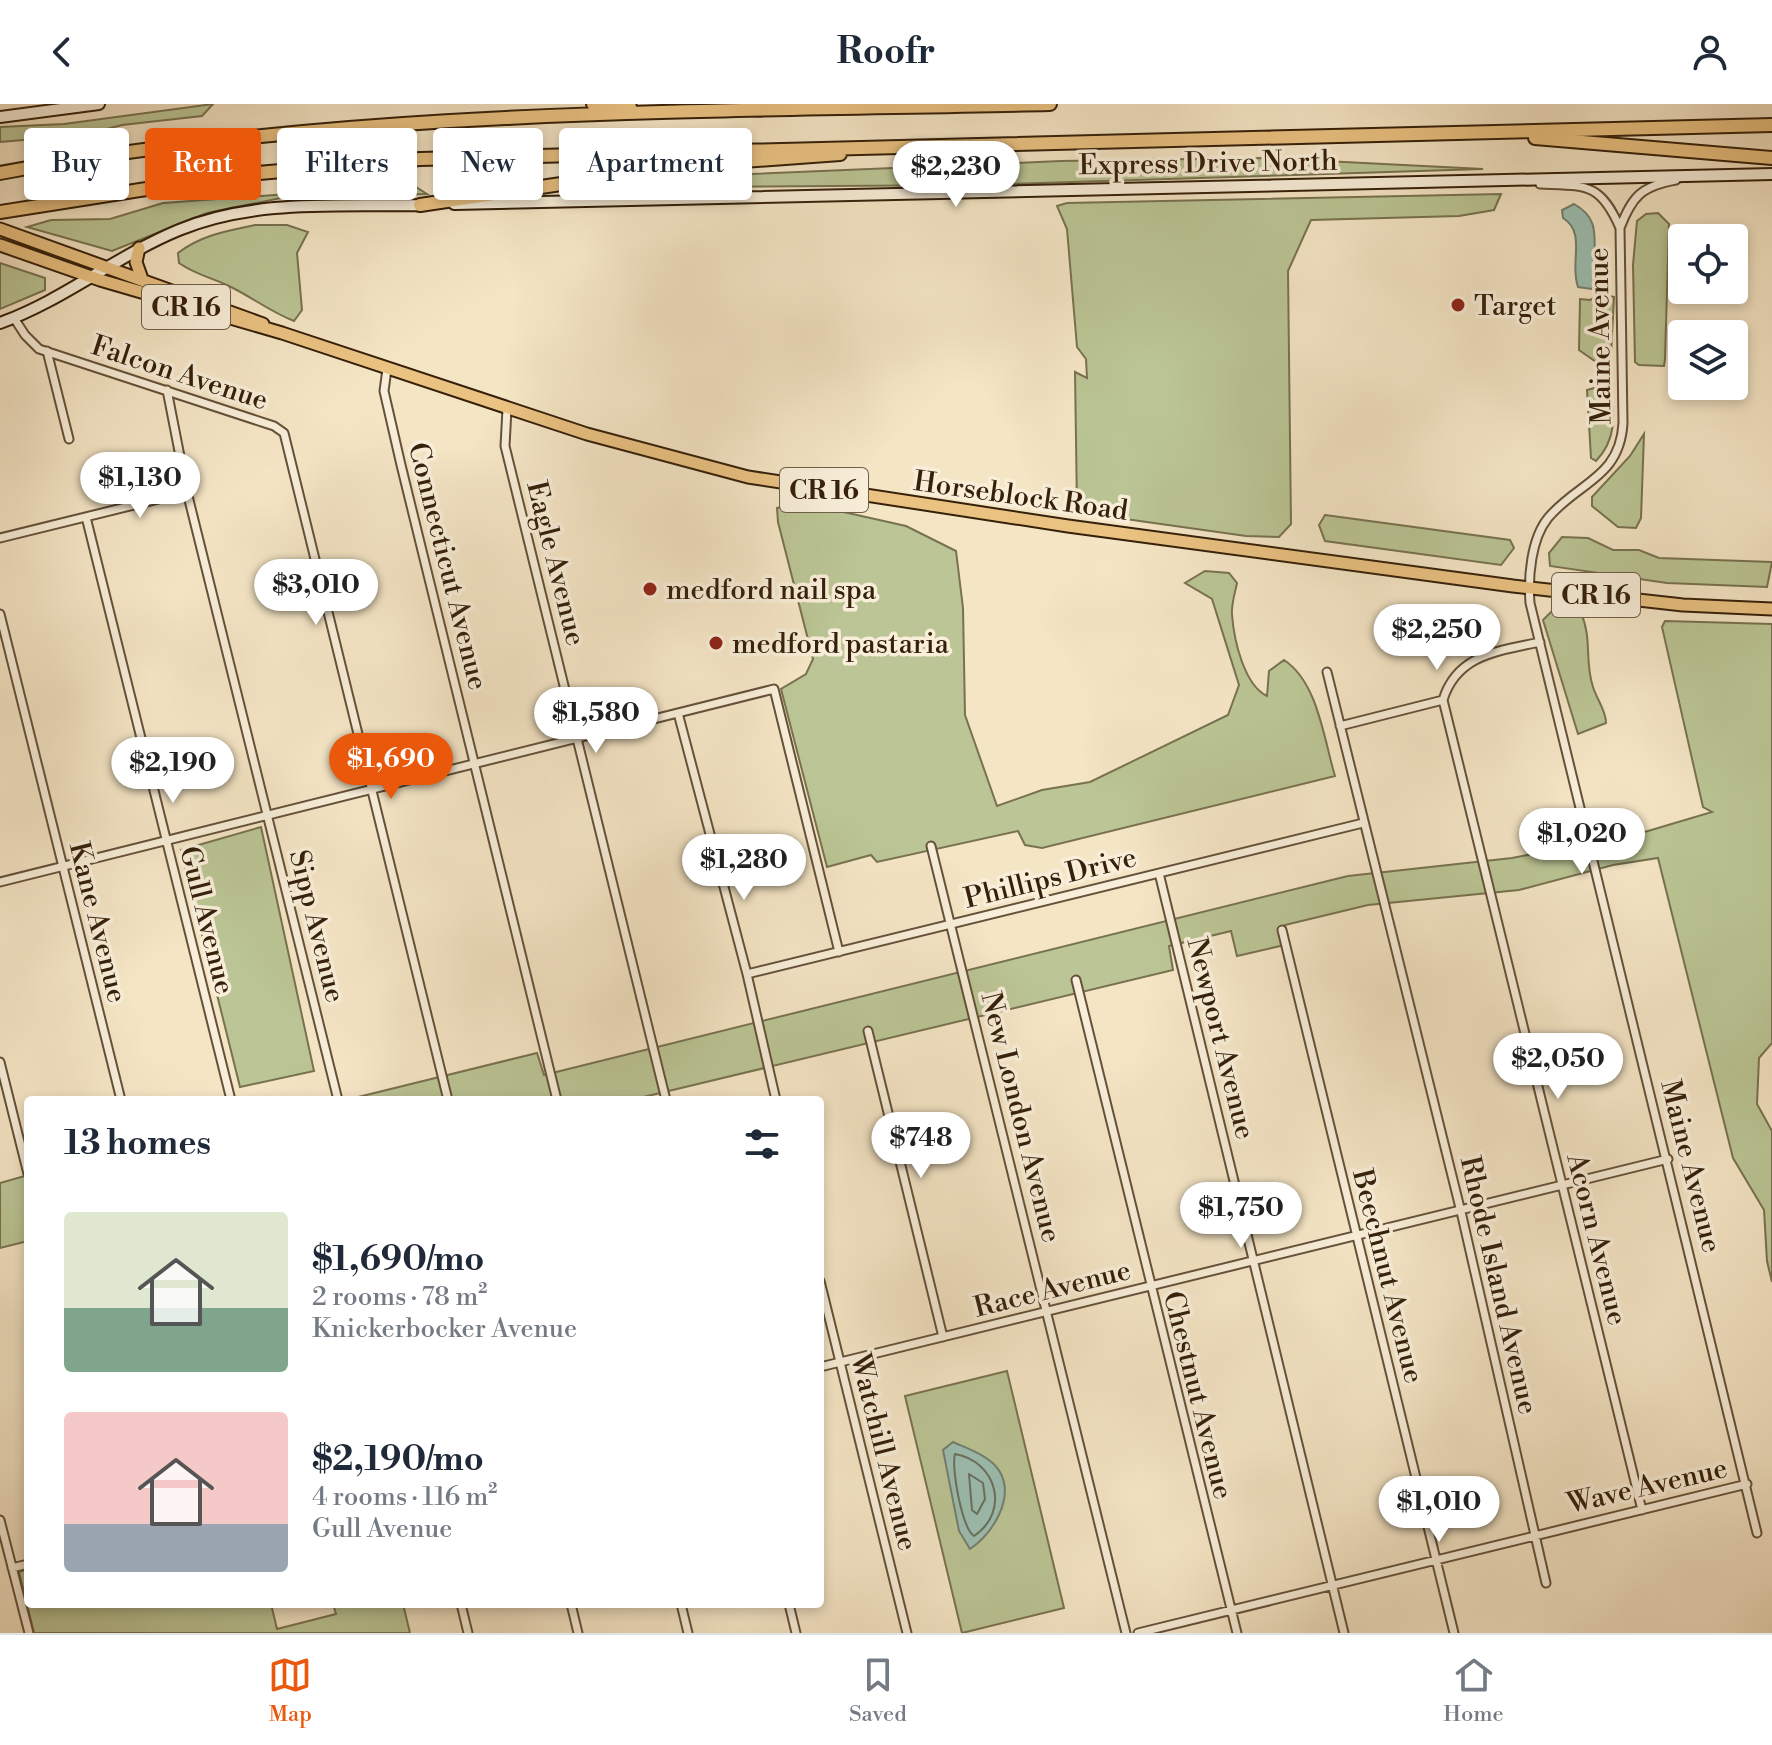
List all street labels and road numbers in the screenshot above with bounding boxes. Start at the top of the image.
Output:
street label: Express Drive North [1078,144,1338,183]
street label: Maine Avenue [1581,247,1620,425]
road number: CR 16 [142,285,230,329]
street label: Falcon Avenue [87,328,272,418]
street label: Connecticut Avenue [400,439,495,694]
street label: Horseblock Road [911,464,1130,529]
road number: CR 16 [780,468,868,512]
street label: Eagle Avenue [518,477,593,649]
road number: CR 16 [1552,573,1640,617]
street label: Kane Avenue [61,838,134,1006]
street label: Phillips Drive [961,840,1140,917]
street label: Gull Avenue [171,843,242,998]
street label: Sipp Avenue [281,847,352,1006]
street label: Newport Avenue [1179,934,1263,1143]
street label: New London Avenue [972,988,1069,1246]
street label: Maine Avenue [1652,1076,1729,1256]
street label: Acorn Avenue [1558,1149,1635,1329]
street label: Rhode Island Avenue [1452,1153,1545,1418]
street label: Beechnut Avenue [1344,1165,1431,1387]
street label: Race Avenue [970,1253,1134,1326]
street label: Chestnut Avenue [1155,1288,1240,1503]
street label: Watchill Avenue [842,1349,925,1555]
street label: Wave Avenue [1563,1451,1731,1522]

